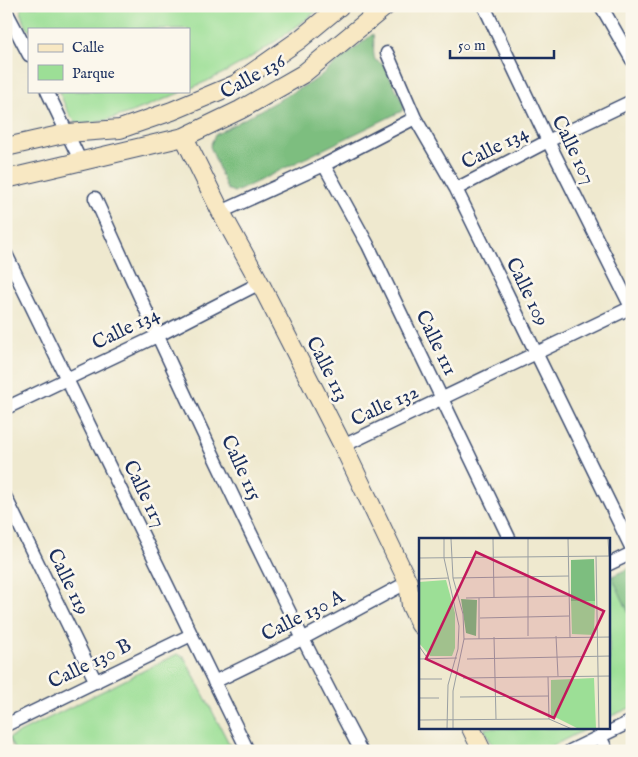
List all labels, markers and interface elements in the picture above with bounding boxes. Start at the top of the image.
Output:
legend [28,28,190,92]
scale bar [450,28,554,60]
text: 50 m [458,36,486,55]
text: Calle [72,38,104,57]
street label: Calle 136 [216,49,290,105]
text: Parque [72,64,115,83]
street label: Calle 107 [546,111,600,189]
street label: Calle 134 [457,120,533,175]
street label: Calle 109 [500,254,554,330]
street label: Calle 134 [88,302,164,356]
street label: Calle 111 [409,306,463,380]
street label: Calle 113 [300,332,354,406]
street label: Calle 132 [347,380,423,432]
street label: Calle 115 [215,431,267,505]
street label: Calle 117 [117,456,171,532]
inset map [419,538,610,730]
street label: Calle 119 [41,545,95,619]
street label: Calle 130 A [257,584,349,648]
street label: Calle 130 B [44,633,136,695]

